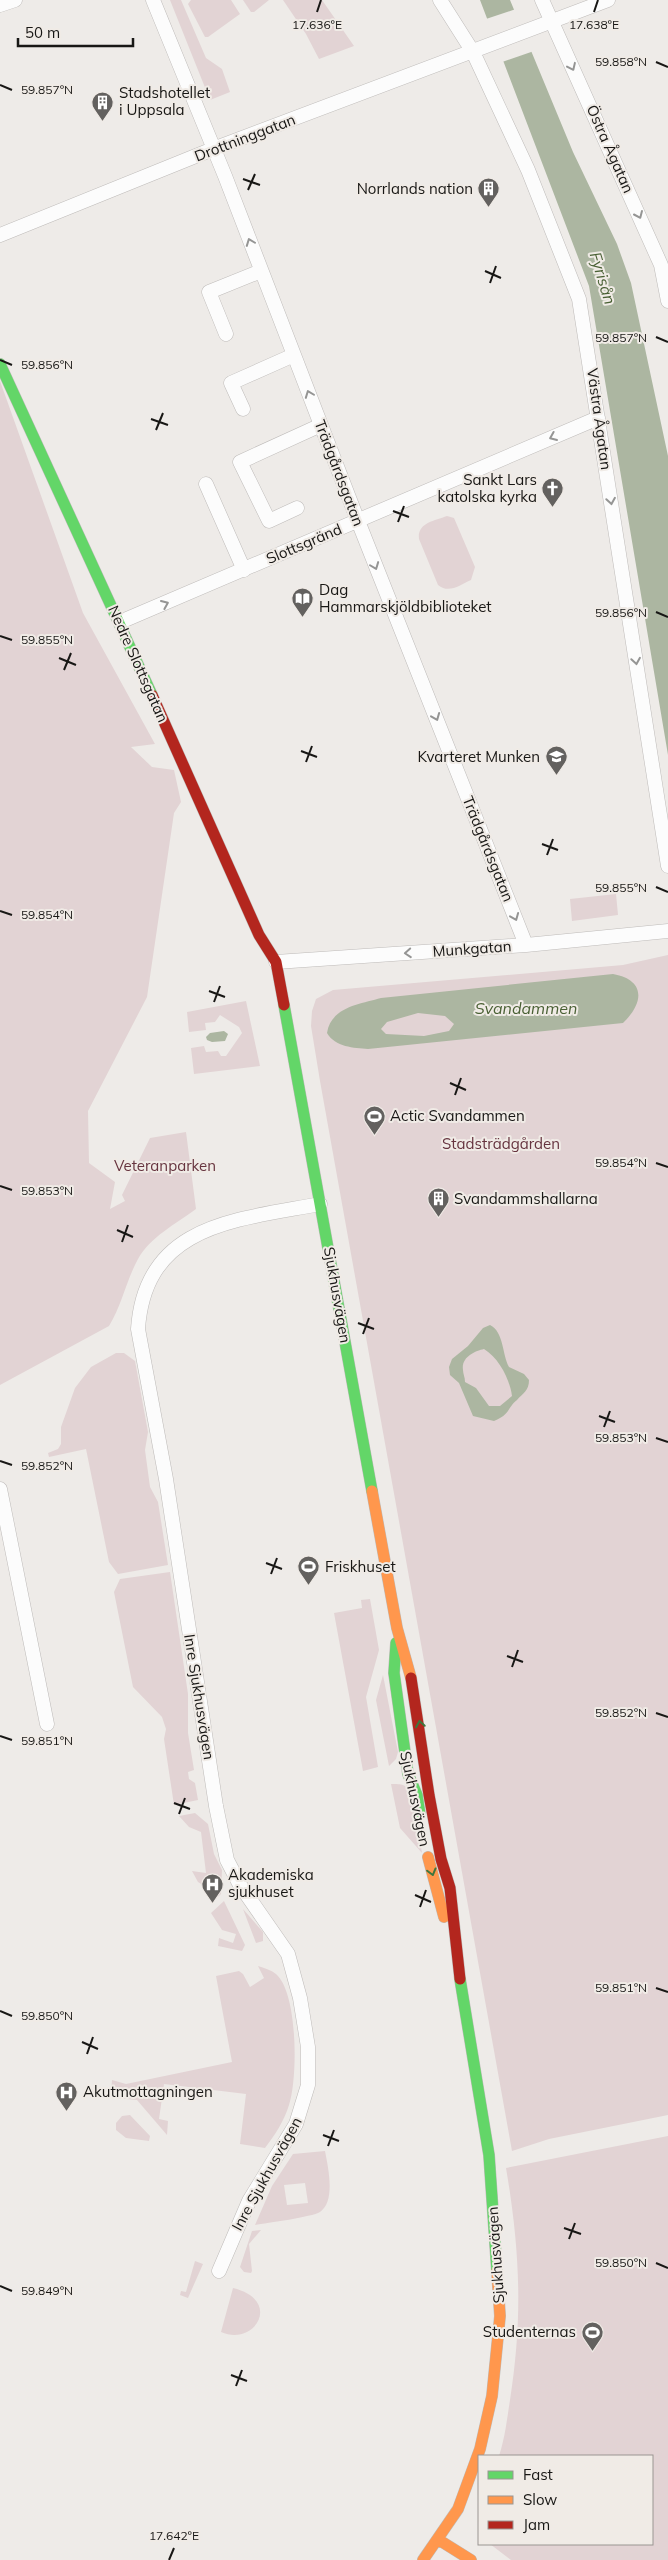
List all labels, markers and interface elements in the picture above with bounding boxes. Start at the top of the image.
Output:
scale bar [18,15,132,47]
text: 17.636°E [292,17,342,32]
text: 17.638°E [569,17,619,32]
text: 50 m [25,23,60,42]
text: 59.858°N [595,54,647,69]
one-way arrow [566,62,577,71]
text: 59.857°N [21,82,73,97]
place label: Stadshotellet i Uppsala [119,83,210,119]
building icon: Stadshotellet i Uppsala [91,90,115,121]
street label: Östra Ågatan [583,101,639,196]
street label: Drottninggatan [192,110,298,166]
building icon: Norrlands nation [477,177,501,208]
place label: Norrlands nation [357,179,473,198]
one-way arrow [633,210,644,219]
one-way arrow [246,238,256,247]
water label: Fyrisån [586,249,620,307]
text: 59.857°N [595,330,647,345]
text: 59.856°N [21,357,73,372]
street label: Västra Ågatan [583,367,617,471]
one-way arrow [305,390,315,398]
street label: Trädgårdsgatan [310,417,368,529]
one-way arrow [549,431,558,441]
place label: Sankt Lars katolska kyrka [437,470,537,506]
church icon: Sankt Lars katolska kyrka [541,477,565,508]
one-way arrow [605,496,615,505]
street label: Slottsgränd [263,519,345,568]
one-way arrow [369,561,380,570]
place label: Dag Hammarskjöldbiblioteket [319,580,492,616]
library icon: Dag Hammarskjöldbiblioteket [291,587,315,618]
one-way arrow [161,600,169,610]
street label: Nedre Slottsgatan [104,602,173,725]
text: 59.856°N [595,605,647,620]
text: 59.855°N [21,632,73,647]
one-way arrow [630,658,641,666]
one-way arrow [430,712,440,721]
school or university icon: Kvarteret Munken [544,745,568,776]
place label: Kvarteret Munken [417,747,540,766]
street label: Trädgårdsgatan [459,793,518,904]
text: 59.855°N [595,880,647,895]
text: 59.854°N [21,907,73,922]
one-way arrow [509,912,520,921]
street label: Munkgatan [432,936,512,961]
one-way arrow [403,947,411,958]
water label: Svandammen [475,998,577,1018]
sports icon: Actic Svandammen [362,1104,386,1135]
place label: Actic Svandammen [390,1106,525,1125]
park label: Stadsträdgården [442,1134,560,1153]
text: 59.854°N [595,1155,647,1170]
park label: Veteranparken [114,1156,216,1175]
text: 59.853°N [21,1183,73,1198]
building icon: Svandammshallarna [426,1187,450,1218]
place label: Svandammshallarna [454,1189,598,1208]
street label: Sjukhusvägen [320,1246,355,1344]
text: 59.853°N [595,1430,647,1445]
text: 59.852°N [21,1458,73,1473]
sports icon: Friskhuset [297,1555,321,1586]
place label: Friskhuset [325,1557,396,1576]
street label: Inre Sjukhusvägen [180,1633,219,1761]
text: 59.852°N [595,1705,647,1720]
one-way arrow [415,1719,425,1728]
text: 59.851°N [21,1733,73,1748]
street label: Sjukhusvägen [396,1749,435,1848]
place label: Akademiska sjukhuset [228,1865,314,1901]
one-way arrow [426,1868,436,1876]
hospital icon: Akademiska sjukhuset [200,1872,224,1903]
text: 59.851°N [595,1980,647,1995]
text: 59.850°N [21,2008,73,2023]
hospital icon: Akutmottagningen [55,2080,79,2111]
place label: Akutmottagningen [83,2082,213,2101]
street label: Inre Sjukhusvägen [227,2114,306,2234]
street label: Sjukhusvägen [483,2206,508,2304]
text: 59.850°N [595,2255,647,2270]
text: 59.849°N [21,2283,73,2298]
sports icon: Studenternas [580,2320,604,2351]
place label: Studenternas [483,2322,576,2341]
legend [478,2455,653,2545]
text: Fast [523,2465,553,2484]
text: Slow [523,2490,557,2509]
text: Jam [523,2515,550,2534]
text: 17.642°E [149,2528,199,2543]

